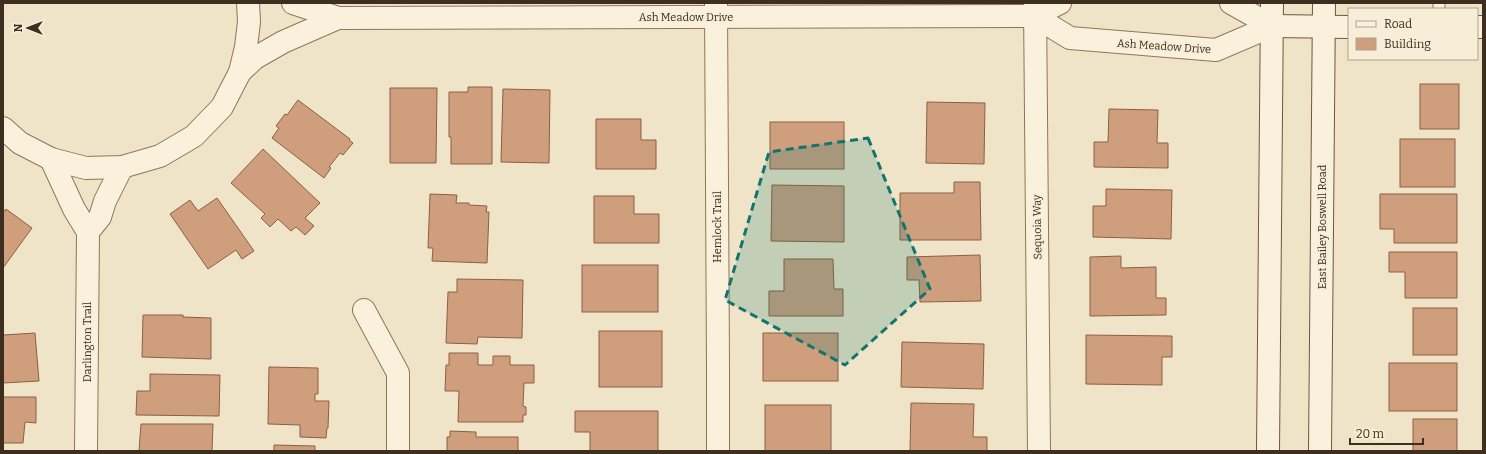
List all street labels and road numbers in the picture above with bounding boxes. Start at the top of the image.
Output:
street label: Ash Meadow Drive [639,11,733,24]
street label: Ash Meadow Drive [1116,37,1211,56]
street label: East Bailey Boswell Road [1316,164,1329,289]
street label: Hemlock Trail [711,191,724,263]
street label: Sequoia Way [1030,194,1045,260]
street label: Darlington Trail [81,302,94,382]

